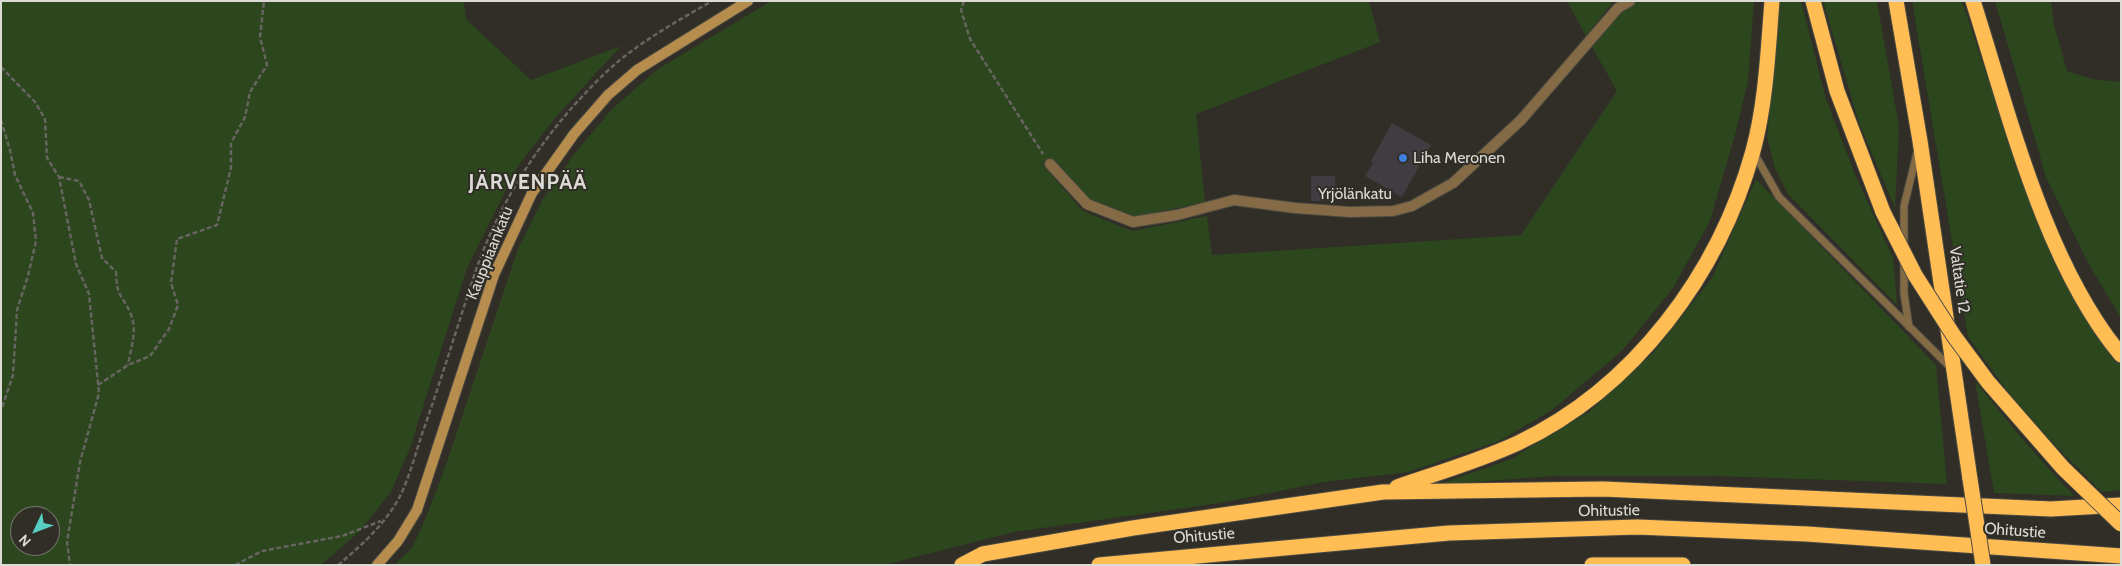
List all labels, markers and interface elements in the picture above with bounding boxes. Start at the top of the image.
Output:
place label: Liha Meronen [1413,148,1505,168]
marker: Liha Meronen [1397,152,1409,164]
district label: JÄRVENPÄÄ [467,170,589,196]
street label: Yrjölänkatu [1318,184,1392,204]
street label: Kauppiaankatu [463,203,517,303]
street label: Valtatie 12 [1945,245,1973,315]
street label: Ohitustie [1578,501,1640,521]
north arrow [10,506,60,556]
street label: Ohitustie [1984,519,2046,543]
street label: Ohitustie [1172,524,1236,548]
text: N [15,531,35,550]

